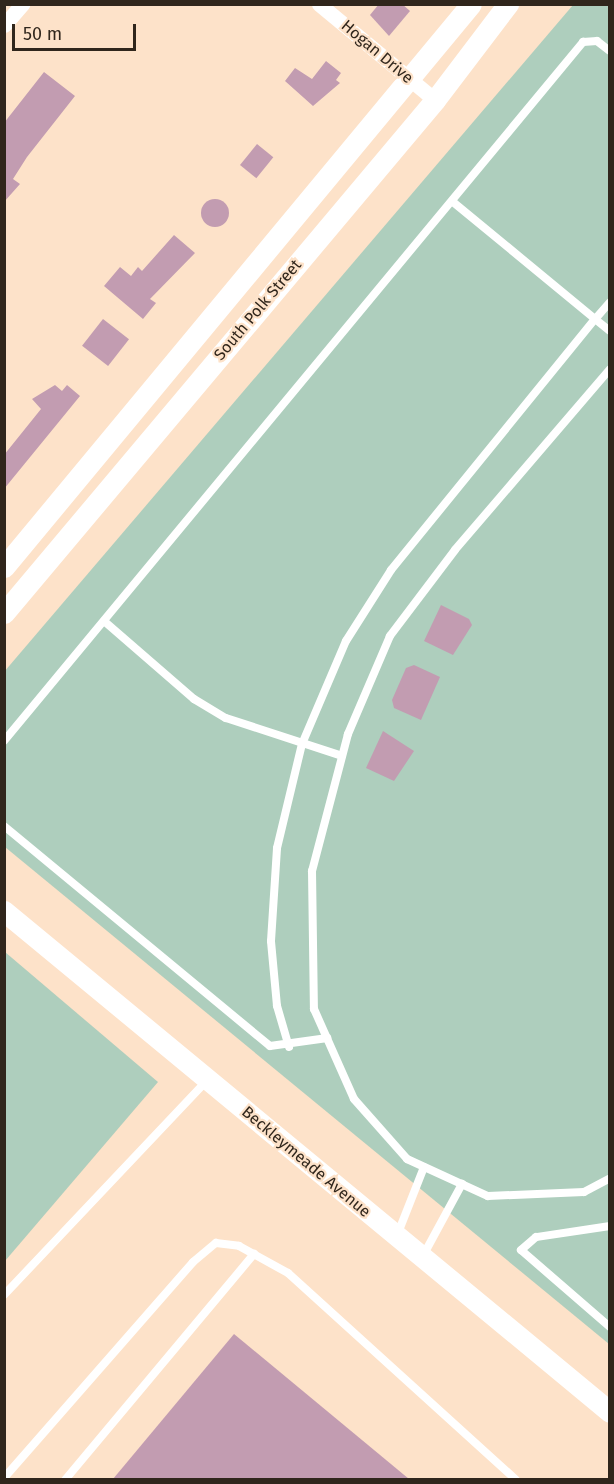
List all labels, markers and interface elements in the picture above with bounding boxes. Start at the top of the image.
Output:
scale bar [15,12,140,50]
street label: Hogan Drive [337,16,417,88]
text: 50 m [23,23,62,45]
street label: South Polk Street [210,256,306,364]
street label: Beckleymeade Avenue [238,1103,374,1221]

